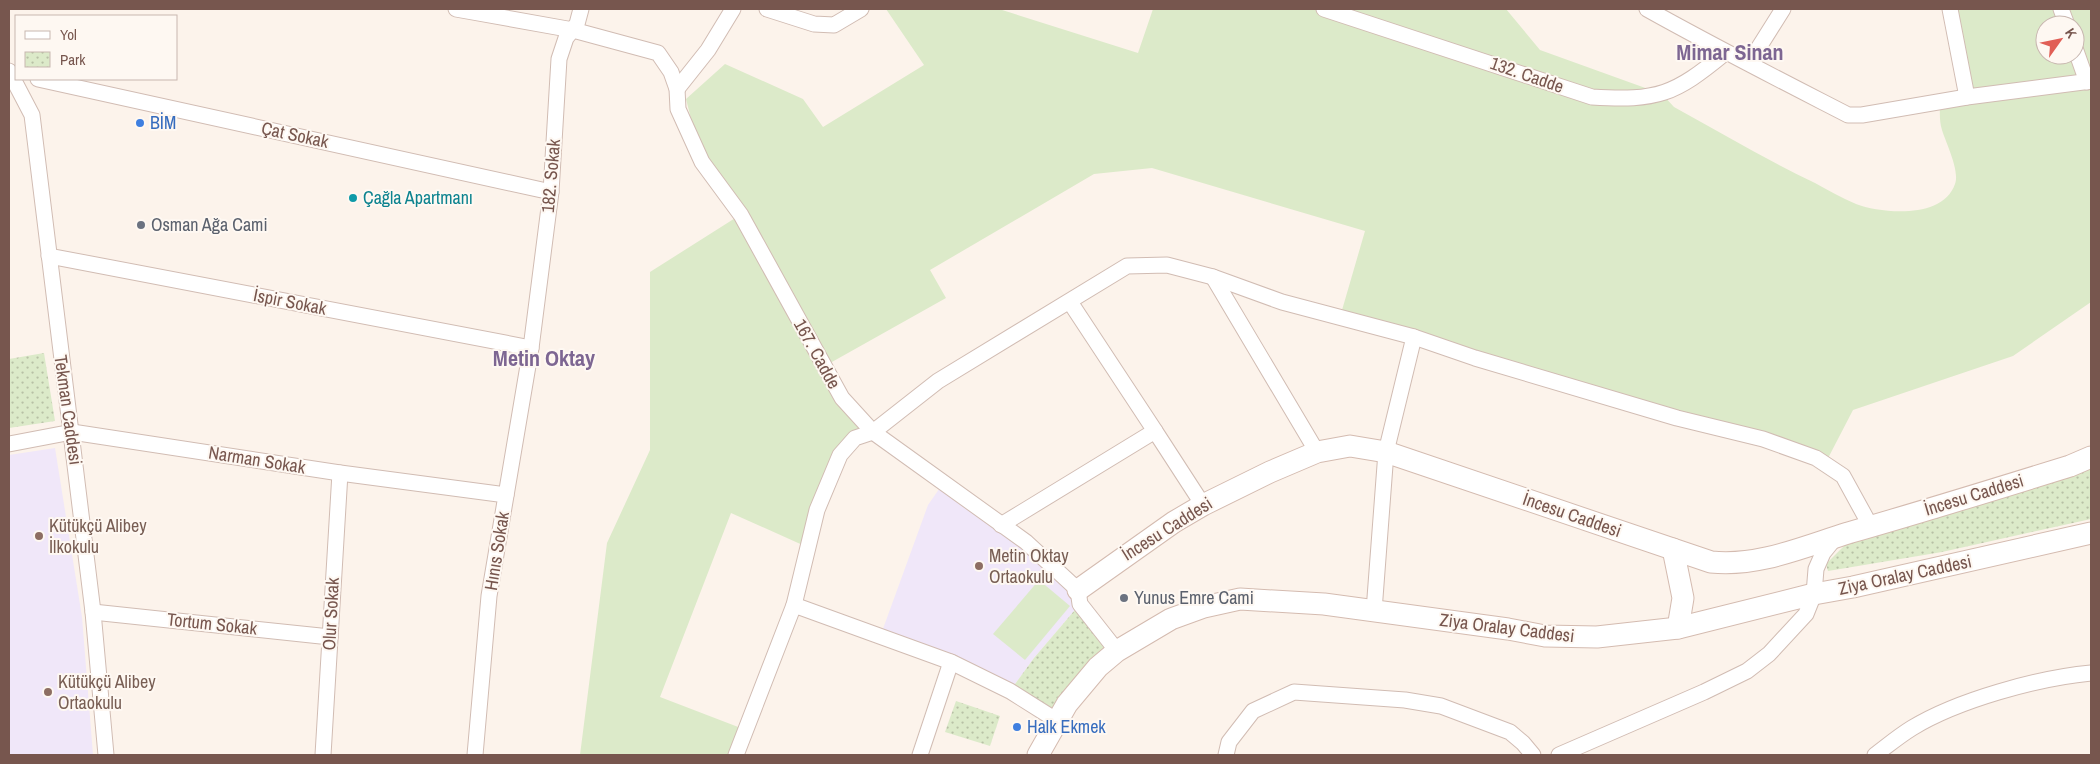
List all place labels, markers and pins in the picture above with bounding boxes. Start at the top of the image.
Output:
place label: BİM [150,110,176,135]
marker: BİM [134,117,146,129]
place label: Çağla Apartmanı [363,185,473,210]
marker: Çağla Apartmanı [347,192,359,204]
place label: Osman Ağa Cami [151,212,268,237]
marker: Osman Ağa Cami [135,219,147,231]
place label: Kütükçü Alibey İlkokulu [49,513,147,559]
marker: Kütükçü Alibey İlkokulu [33,530,45,542]
place label: Metin Oktay Ortaokulu [989,543,1069,589]
marker: Metin Oktay Ortaokulu [973,560,985,572]
place label: Yunus Emre Cami [1134,585,1254,610]
marker: Yunus Emre Cami [1118,592,1130,604]
place label: Kütükçü Alibey Ortaokulu [58,669,156,715]
marker: Kütükçü Alibey Ortaokulu [42,686,54,698]
place label: Halk Ekmek [1027,714,1106,739]
marker: Halk Ekmek [1011,721,1023,733]

